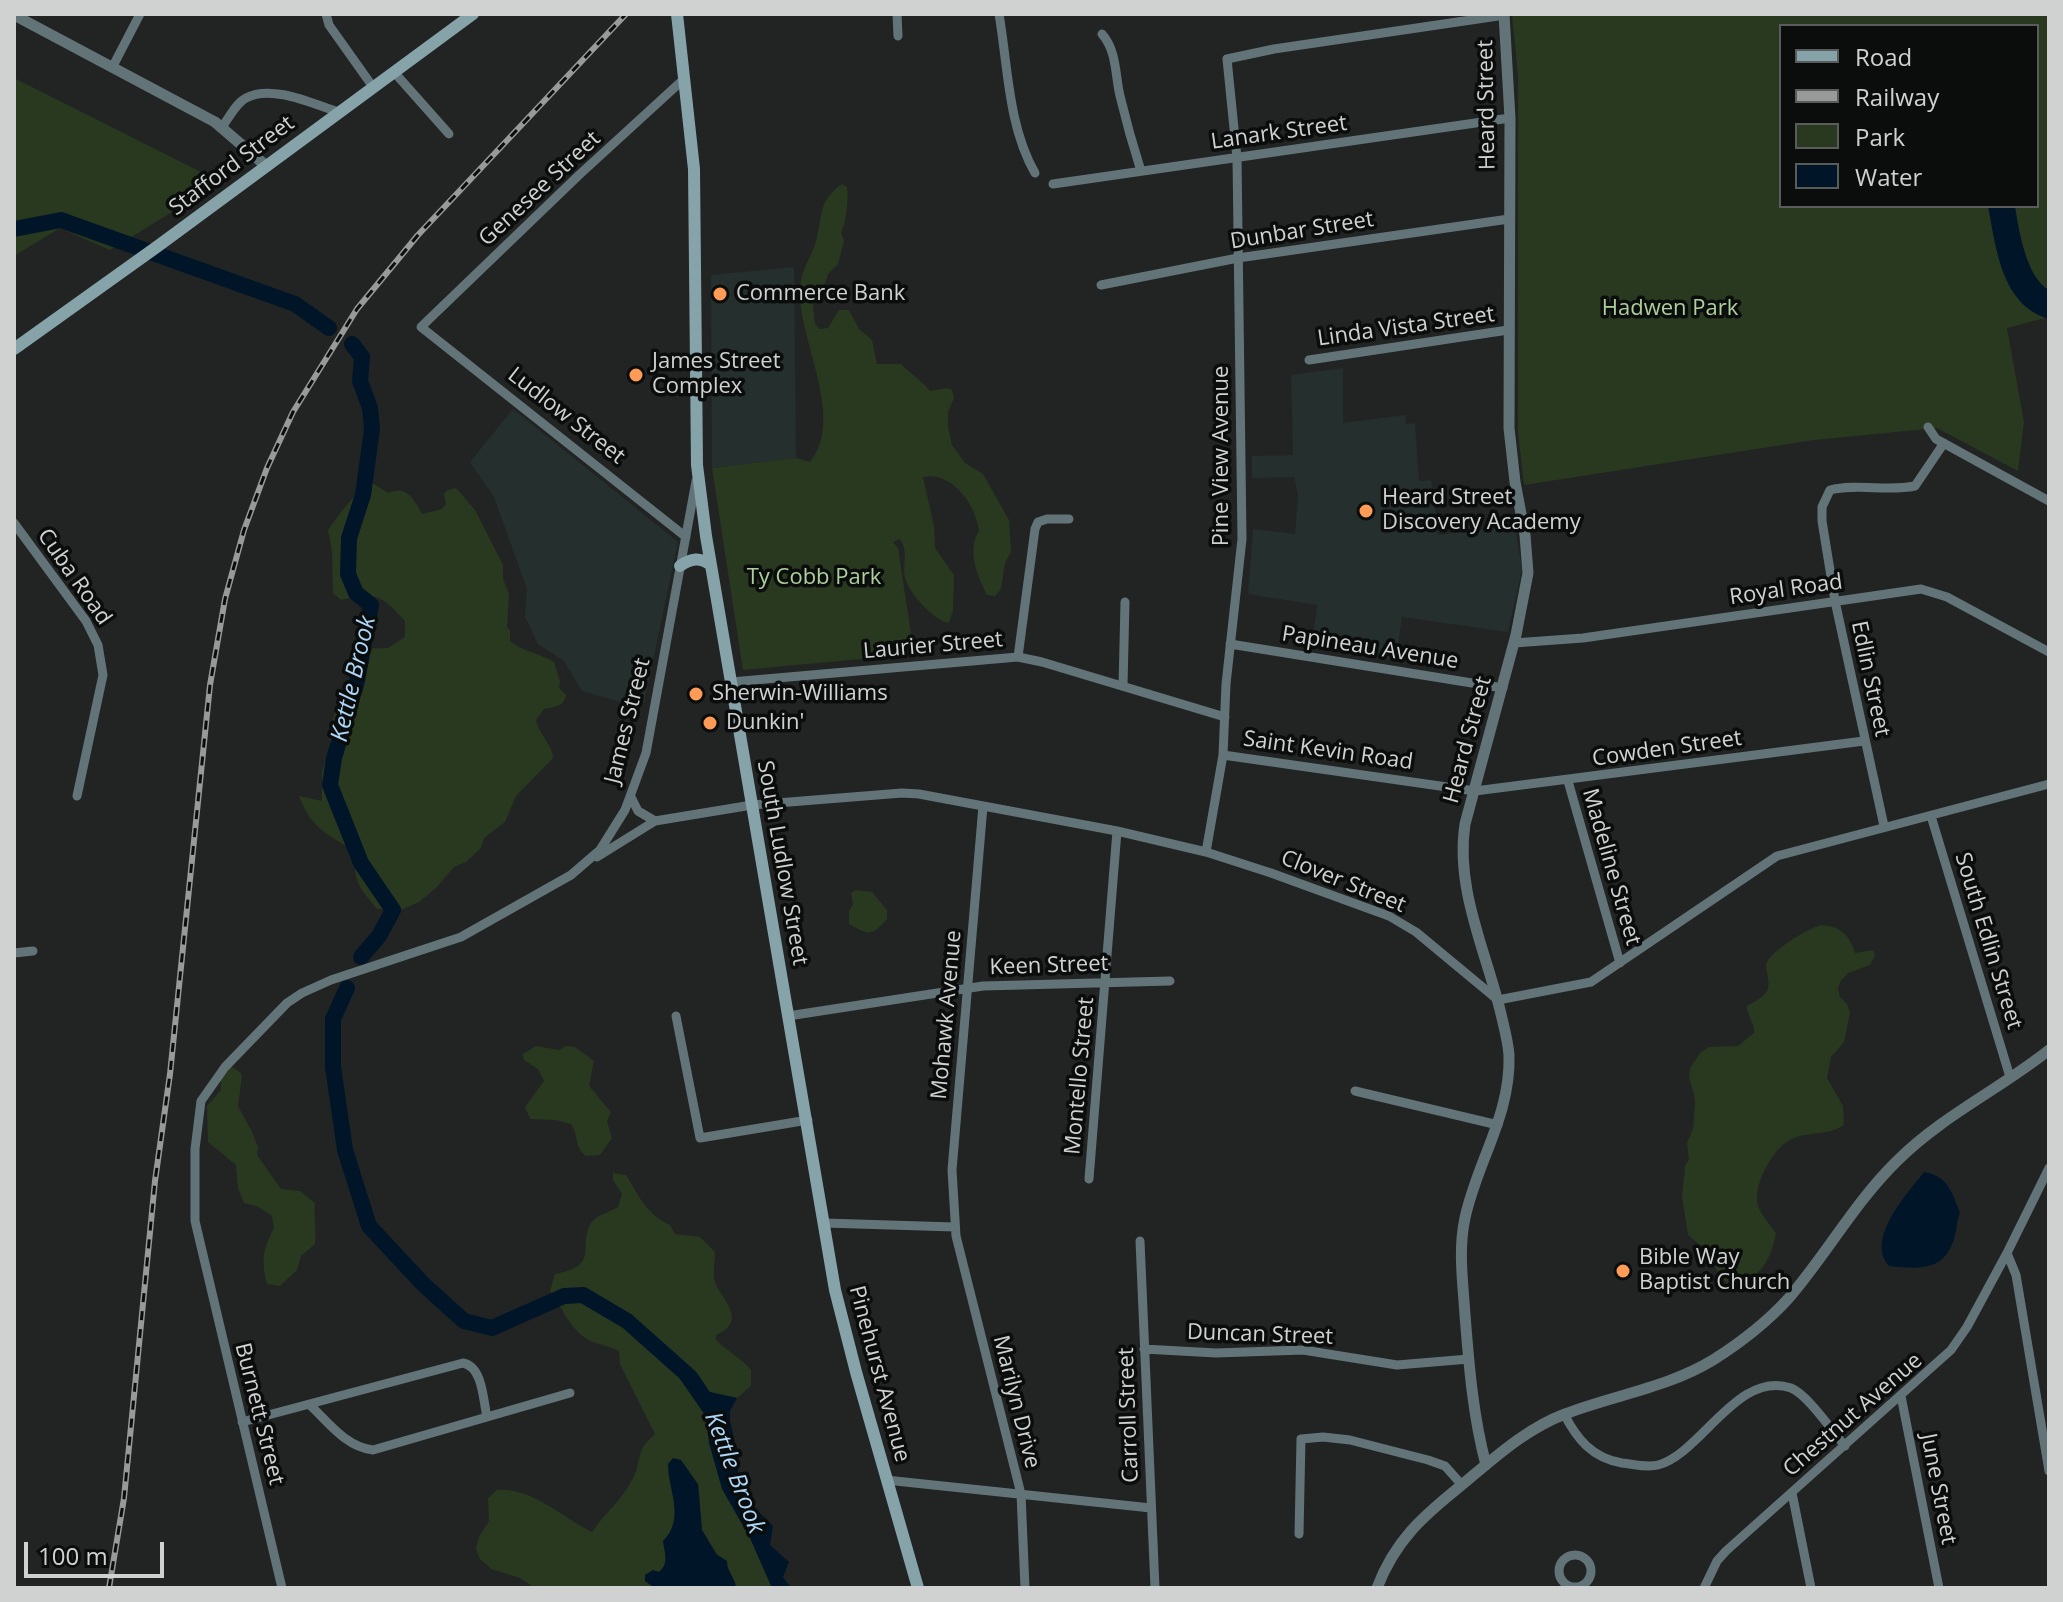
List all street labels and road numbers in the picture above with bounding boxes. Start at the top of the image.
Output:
street label: Heard Street [1473,40,1501,170]
street label: Stafford Street [164,110,300,222]
street label: Lanark Street [1209,110,1349,156]
street label: Genesee Street [474,126,606,252]
street label: Dunbar Street [1228,207,1376,255]
street label: Linda Vista Street [1316,302,1496,352]
street label: Ludlow Street [502,362,630,470]
street label: Pine View Avenue [1209,366,1235,546]
street label: Cuba Road [31,524,117,630]
street label: Royal Road [1728,569,1844,611]
street label: Edlin Street [1845,619,1895,739]
street label: Papineau Avenue [1280,621,1460,675]
street label: Laurier Street [862,627,1004,665]
street label: James Street [600,655,656,787]
street label: Heard Street [1438,674,1498,806]
street label: Cowden Street [1591,725,1743,773]
street label: Saint Kevin Road [1242,726,1414,776]
street label: South Ludlow Street [751,759,813,967]
street label: Madeline Street [1576,786,1646,948]
street label: Clover Street [1277,845,1409,919]
street label: South Edlin Street [1949,850,2027,1032]
street label: Mohawk Avenue [926,929,968,1101]
street label: Keen Street [989,951,1109,981]
street label: Montello Street [1060,996,1100,1156]
street label: Pinehurst Avenue [843,1283,915,1465]
street label: Duncan Street [1186,1319,1334,1351]
street label: Marilyn Drive [987,1333,1045,1471]
street label: Burnett Street [229,1340,289,1488]
street label: Carroll Street [1113,1347,1145,1483]
street label: Chestnut Avenue [1778,1348,1928,1482]
street label: June Street [1914,1431,1962,1547]

